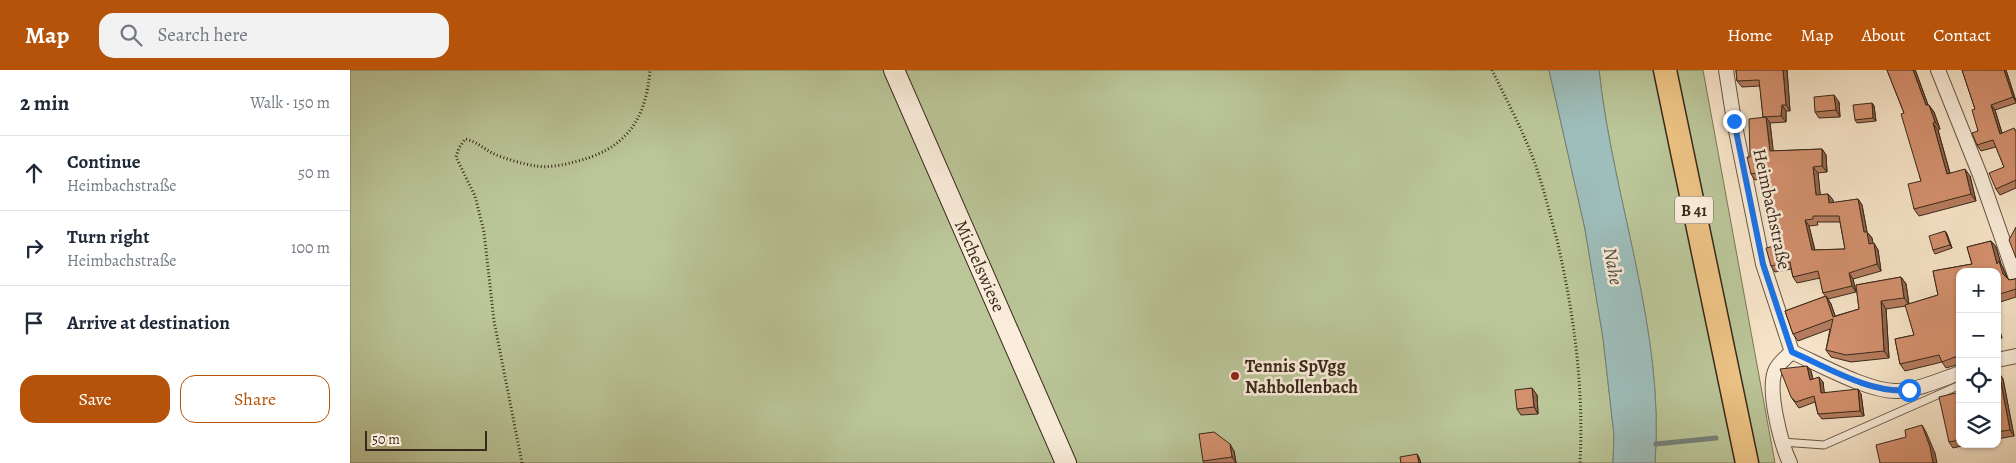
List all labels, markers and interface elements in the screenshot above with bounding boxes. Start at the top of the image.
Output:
search box [99,13,449,58]
text: Map [25,19,69,51]
icon: search [117,21,145,49]
text: Search here [157,22,248,48]
text: Home [1727,23,1772,47]
text: Map [1800,23,1833,47]
text: About [1861,23,1905,47]
text: Contact [1933,23,1991,47]
text: 2 min [20,89,69,117]
text: Walk · 150 m [250,92,330,114]
route end [1723,110,1746,133]
street label: Heimbachstraße [1747,146,1797,272]
text: Continue [67,149,141,175]
icon: ahead [20,159,48,187]
text: 50 m [298,162,330,184]
text: Heimbachstraße [67,175,176,197]
road number: B 41 [1675,196,1713,224]
street label: Michelswiese [949,216,1011,316]
text: Turn right [67,224,149,250]
icon: right [20,234,48,262]
text: 100 m [291,237,330,259]
water label: Nahe [1597,245,1629,287]
text: Heimbachstraße [67,250,176,272]
map controls [1956,268,2001,448]
button: + [1956,268,2001,313]
icon: arrive [20,309,48,337]
text: Arrive at destination [67,310,230,336]
button: − [1956,313,2001,358]
place label: Tennis SpVgg Nahbollenbach [1245,354,1358,399]
button: locate [1956,358,2001,403]
marker: Tennis SpVgg Nahbollenbach [1229,370,1241,382]
button: Save [20,375,170,423]
button: Share [180,375,330,423]
route start [1898,379,1921,402]
button: layers [1956,403,2001,448]
scale bar [365,428,488,451]
text: 50 m [372,430,400,449]

